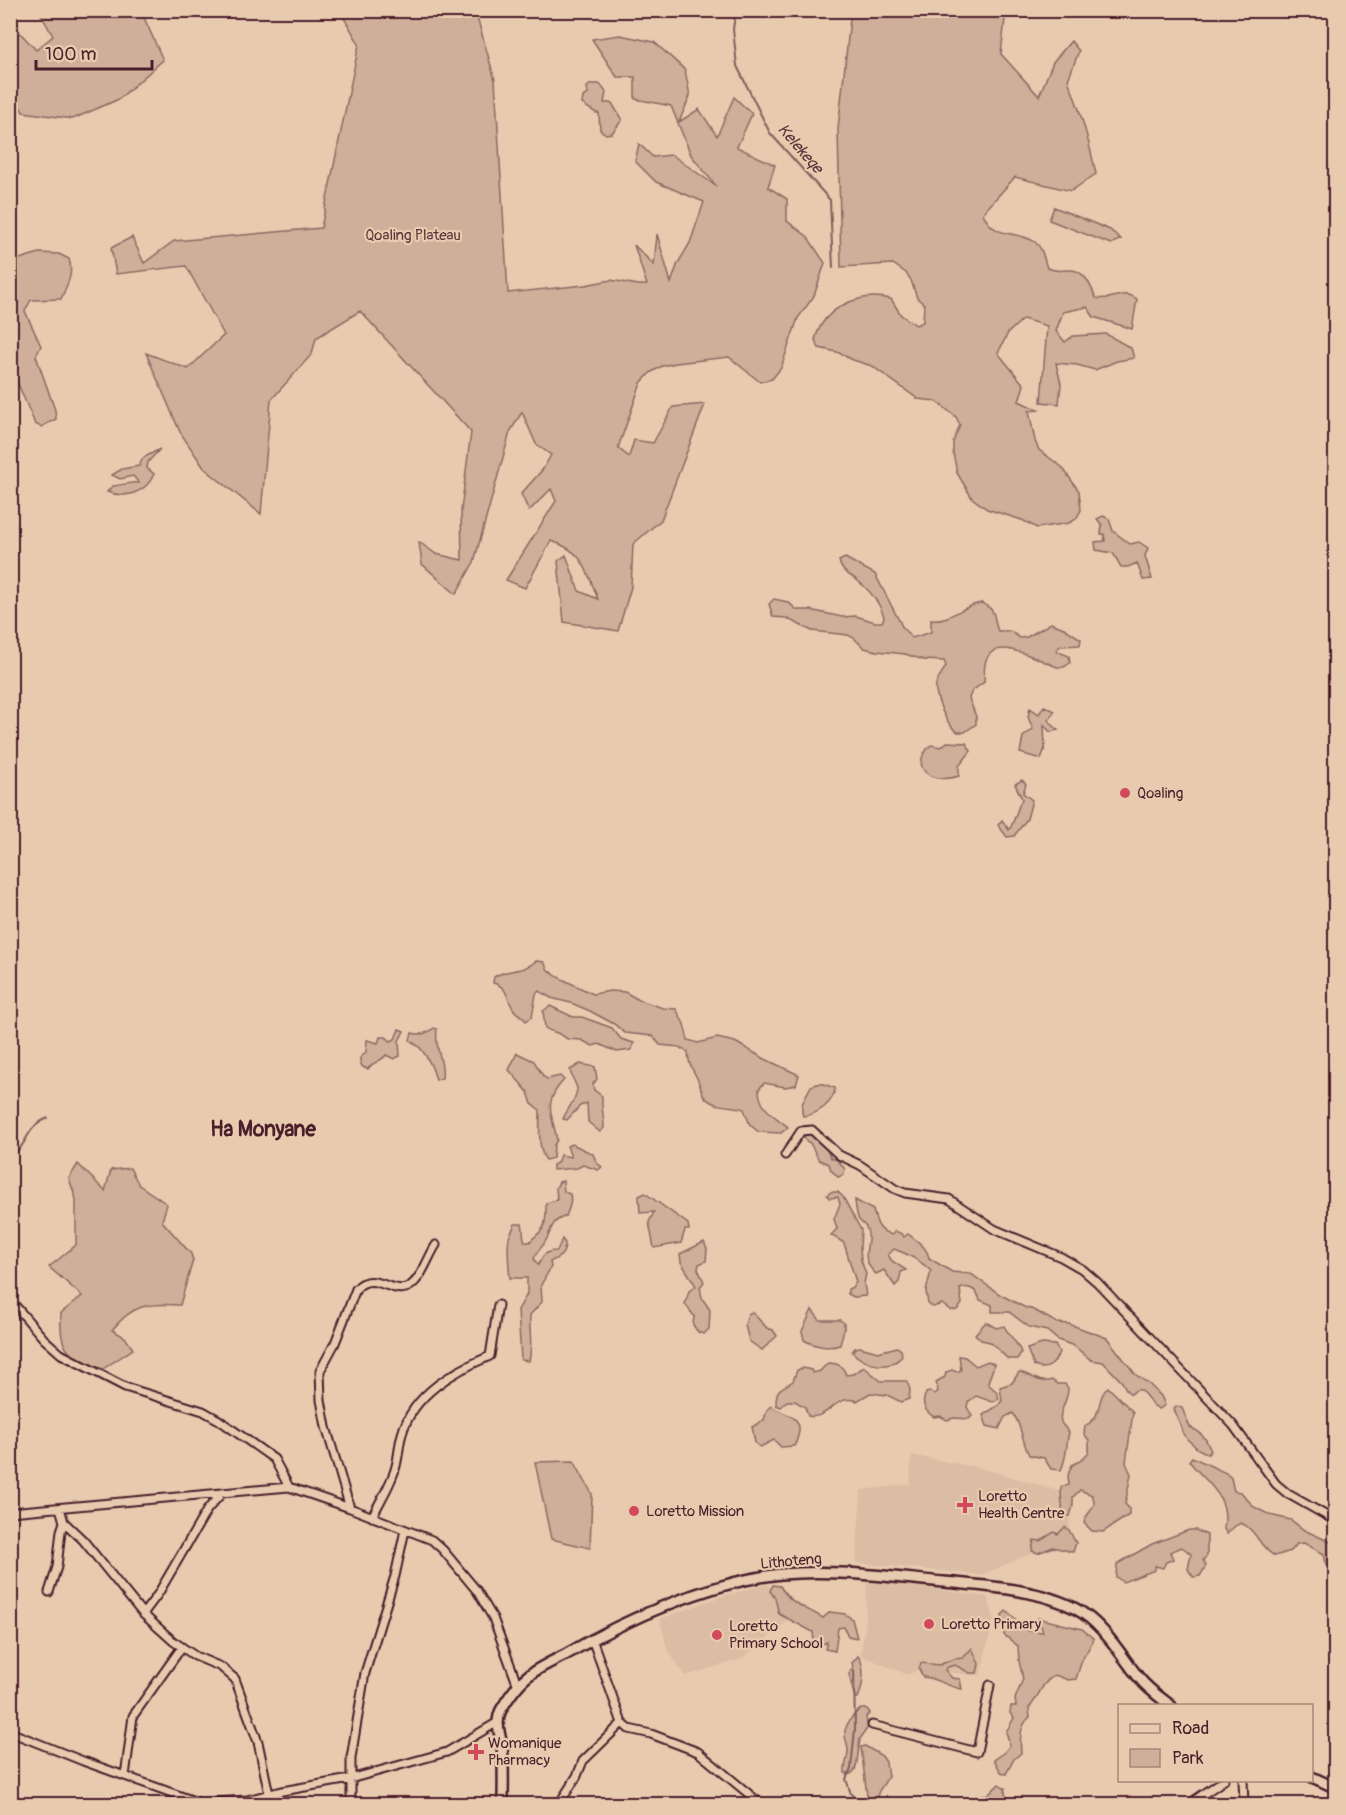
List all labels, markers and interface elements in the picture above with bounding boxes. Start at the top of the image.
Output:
scale bar [36,33,152,71]
text: 100 m [45,43,97,66]
water label: Kelekeqe [773,120,829,179]
park label: Qoaling Plateau [365,226,461,245]
place label: Qoaling [1137,784,1183,803]
marker: Qoaling [1118,786,1132,800]
district label: Ha Monyane [210,1116,316,1143]
place label: Loretto Health Centre [978,1487,1065,1523]
marker: Loretto Health Centre [956,1496,974,1514]
place label: Loretto Mission [646,1502,744,1521]
marker: Loretto Mission [627,1504,641,1518]
street label: Lithoteng [760,1549,822,1574]
place label: Loretto Primary [941,1615,1042,1634]
place label: Loretto Primary School [729,1617,823,1653]
marker: Loretto Primary [922,1617,936,1631]
marker: Loretto Primary School [710,1628,724,1642]
legend [1118,1704,1313,1782]
text: Road [1172,1717,1209,1740]
place label: Womanique Pharmacy [488,1734,562,1770]
marker: Womanique Pharmacy [469,1745,483,1759]
text: Park [1172,1747,1204,1770]

